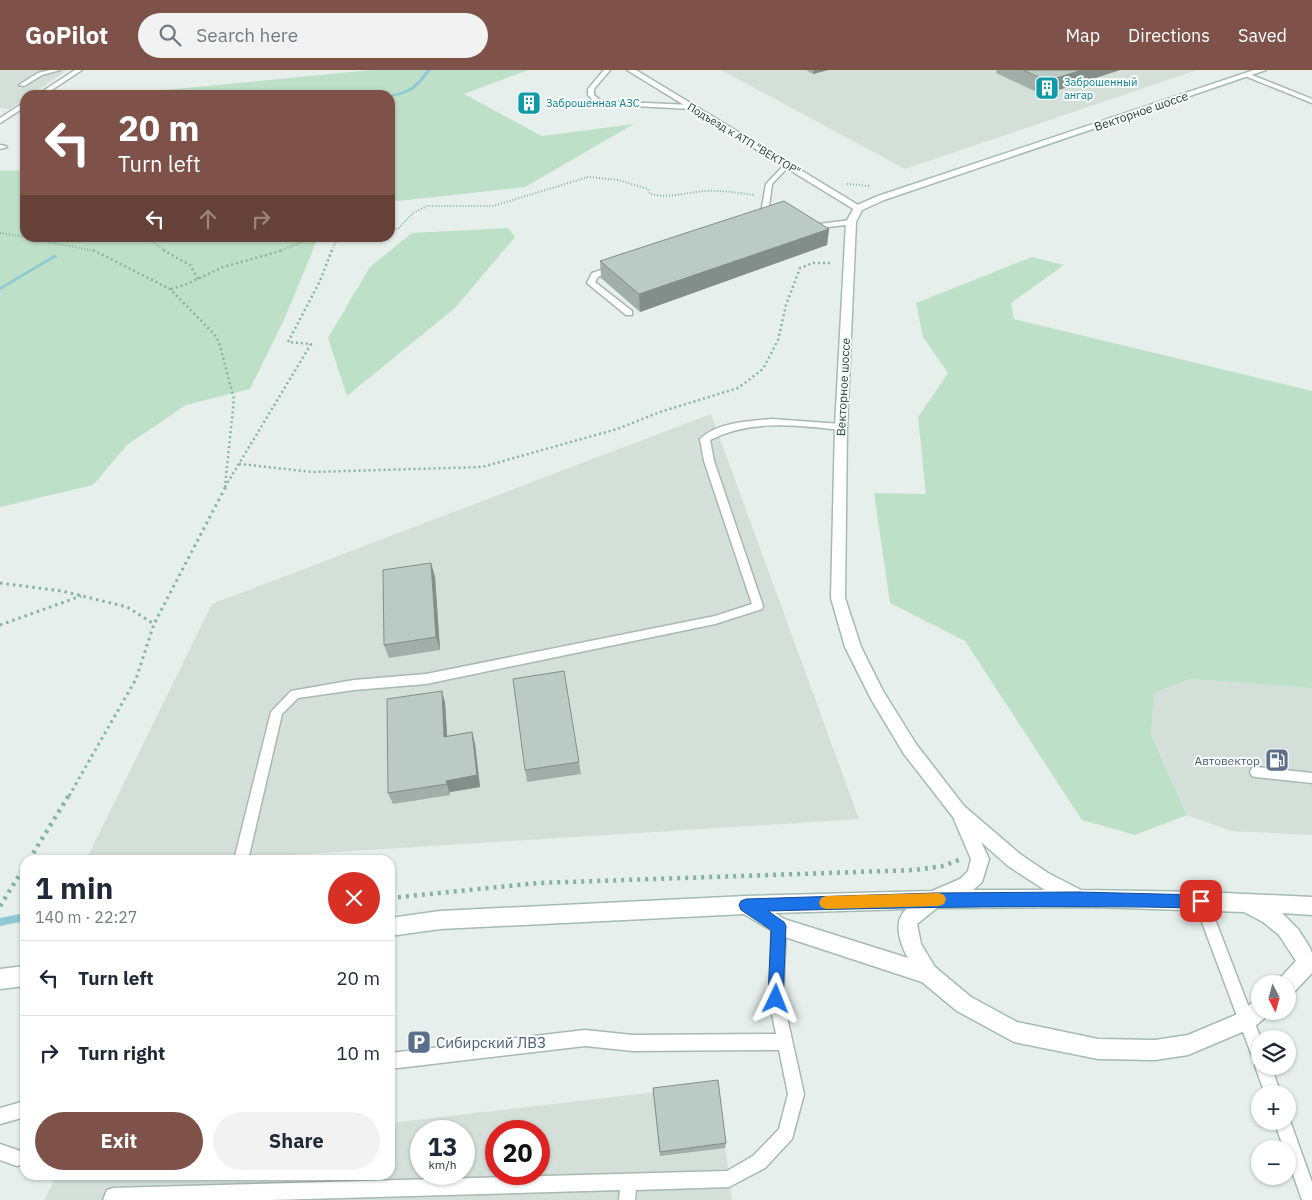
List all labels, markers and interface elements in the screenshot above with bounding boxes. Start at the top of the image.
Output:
search box [138,13,488,58]
text: GoPilot [25,19,108,51]
icon: search [156,21,184,49]
text: Search here [196,23,298,47]
text: Map [1065,24,1100,47]
text: Directions [1128,24,1210,47]
text: Saved [1238,24,1287,47]
building icon: Заброшенный ангар [1034,75,1060,101]
place label: Заброшенный ангар [1064,75,1137,102]
street label: Векторное шоссе [1092,88,1190,134]
building icon: Заброшенная АЗС [516,90,542,116]
place label: Заброшенная АЗС [546,96,640,110]
street label: Подъезд к АТП "ВЕКТОР" [685,100,803,178]
text: 20 m [118,105,200,151]
icon: left [35,110,100,175]
text: Turn left [118,149,201,178]
icon: left [141,205,169,233]
icon: ahead [194,205,222,233]
icon: right [247,205,275,233]
street label: Векторное шоссе [833,337,853,436]
fuel station icon: Автовектор [1264,747,1290,773]
place label: Автовектор [1194,753,1260,768]
text: 1 min [35,868,113,907]
button: close [328,872,380,924]
pin [1180,880,1222,922]
icon: arrive [1187,887,1215,915]
text: 140 m · 22:27 [35,907,137,927]
icon: left [35,964,63,992]
text: Turn left [78,966,154,990]
text: 20 m [336,966,380,990]
position arrow [749,972,801,1024]
north arrow [1251,975,1296,1020]
map controls [1251,975,1296,1185]
parking icon: Сибирский ЛВЗ [406,1029,432,1055]
button: layers [1251,1030,1296,1075]
place label: Сибирский ЛВЗ [436,1033,546,1052]
icon: right [35,1039,63,1067]
text: Turn right [78,1041,165,1065]
text: 10 m [336,1041,380,1065]
button: + [1251,1085,1296,1130]
button: Exit [35,1112,203,1170]
button: Share [213,1112,380,1170]
speed limit sign: 20 [485,1120,550,1185]
text: 13 [427,1130,458,1163]
button: − [1251,1140,1296,1185]
text: km/h [428,1157,457,1172]

